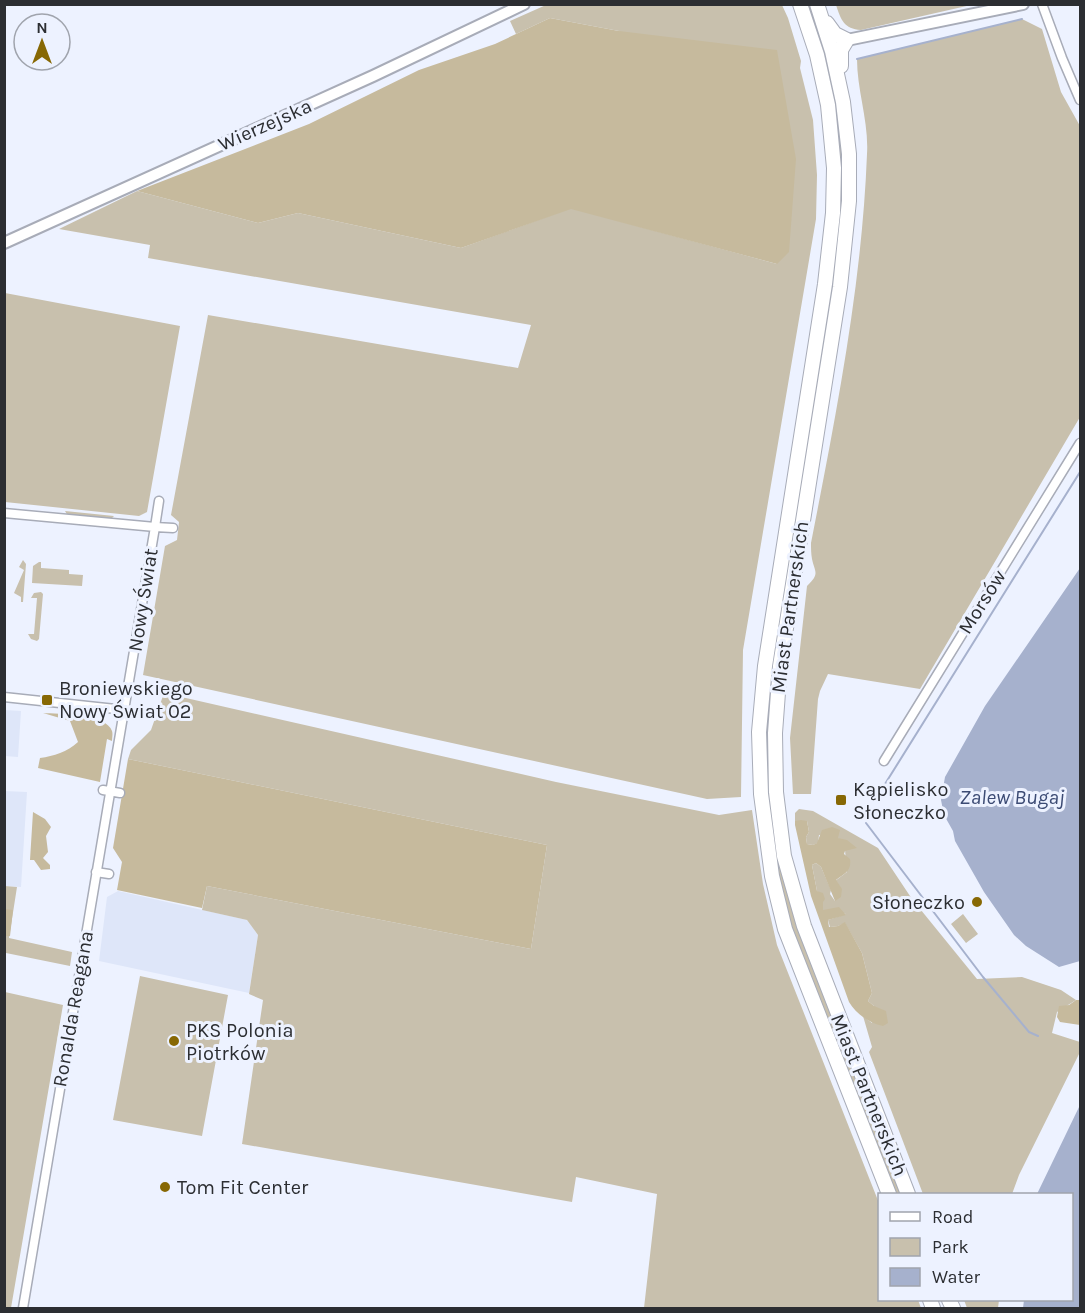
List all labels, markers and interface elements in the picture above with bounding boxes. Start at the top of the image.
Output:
north arrow [12,12,72,72]
text: N [36,18,48,37]
street label: Wierzejska [215,94,315,156]
street label: Miast Partnerskich [767,520,813,694]
street label: Nowy Świat [123,546,163,653]
street label: Morsów [953,565,1011,638]
place label: Broniewskiego Nowy Świat 02 [59,677,193,723]
marker: Broniewskiego Nowy Świat 02 [40,693,54,707]
place label: Kąpielisko Słoneczko [853,778,948,824]
water label: Zalew Bugaj [959,785,1065,809]
marker: Kąpielisko Słoneczko [834,793,848,807]
place label: Słoneczko [872,891,965,914]
marker: Słoneczko [970,895,984,909]
street label: Ronalda Reagana [48,929,98,1089]
street label: Miast Partnerskich [826,1010,912,1180]
place label: PKS Polonia Piotrków [186,1019,294,1065]
marker: PKS Polonia Piotrków [167,1034,181,1048]
place label: Tom Fit Center [177,1176,309,1199]
marker: Tom Fit Center [158,1180,172,1194]
legend [878,1193,1073,1301]
text: Road [932,1206,973,1228]
text: Park [932,1236,969,1258]
text: Water [932,1266,980,1288]

